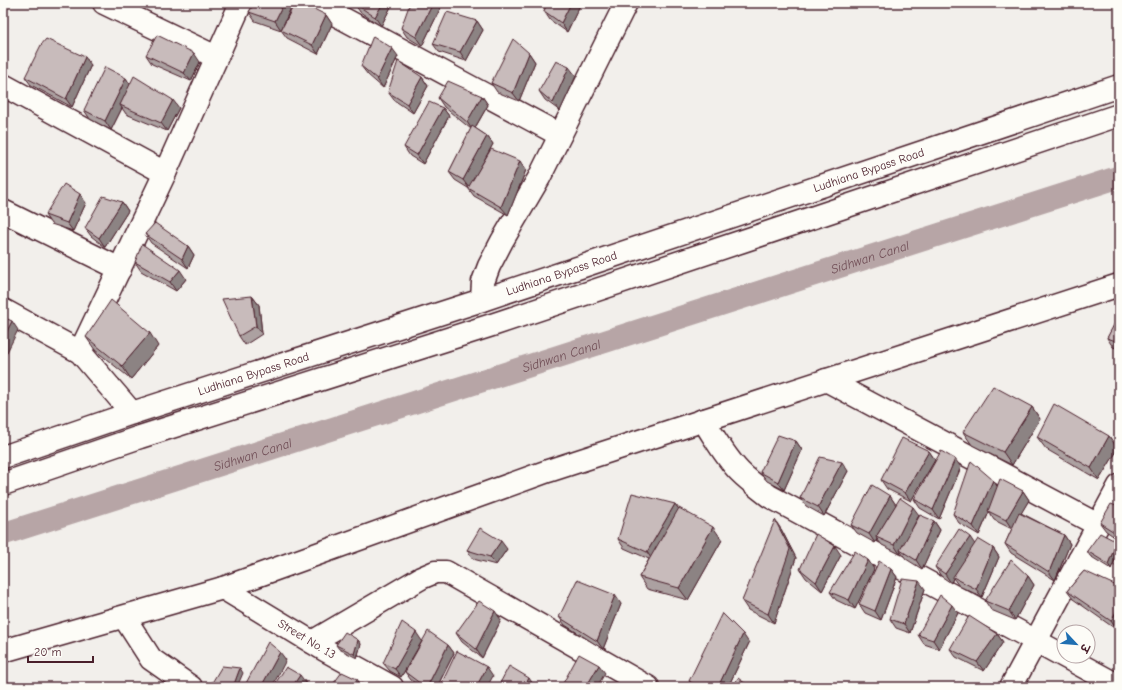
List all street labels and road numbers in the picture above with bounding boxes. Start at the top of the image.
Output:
street label: Ludhiana Bypass Road [811,145,926,195]
street label: Ludhiana Bypass Road [504,248,619,298]
street label: Ludhiana Bypass Road [196,349,311,398]
street label: Street No. 13 [275,616,338,661]

